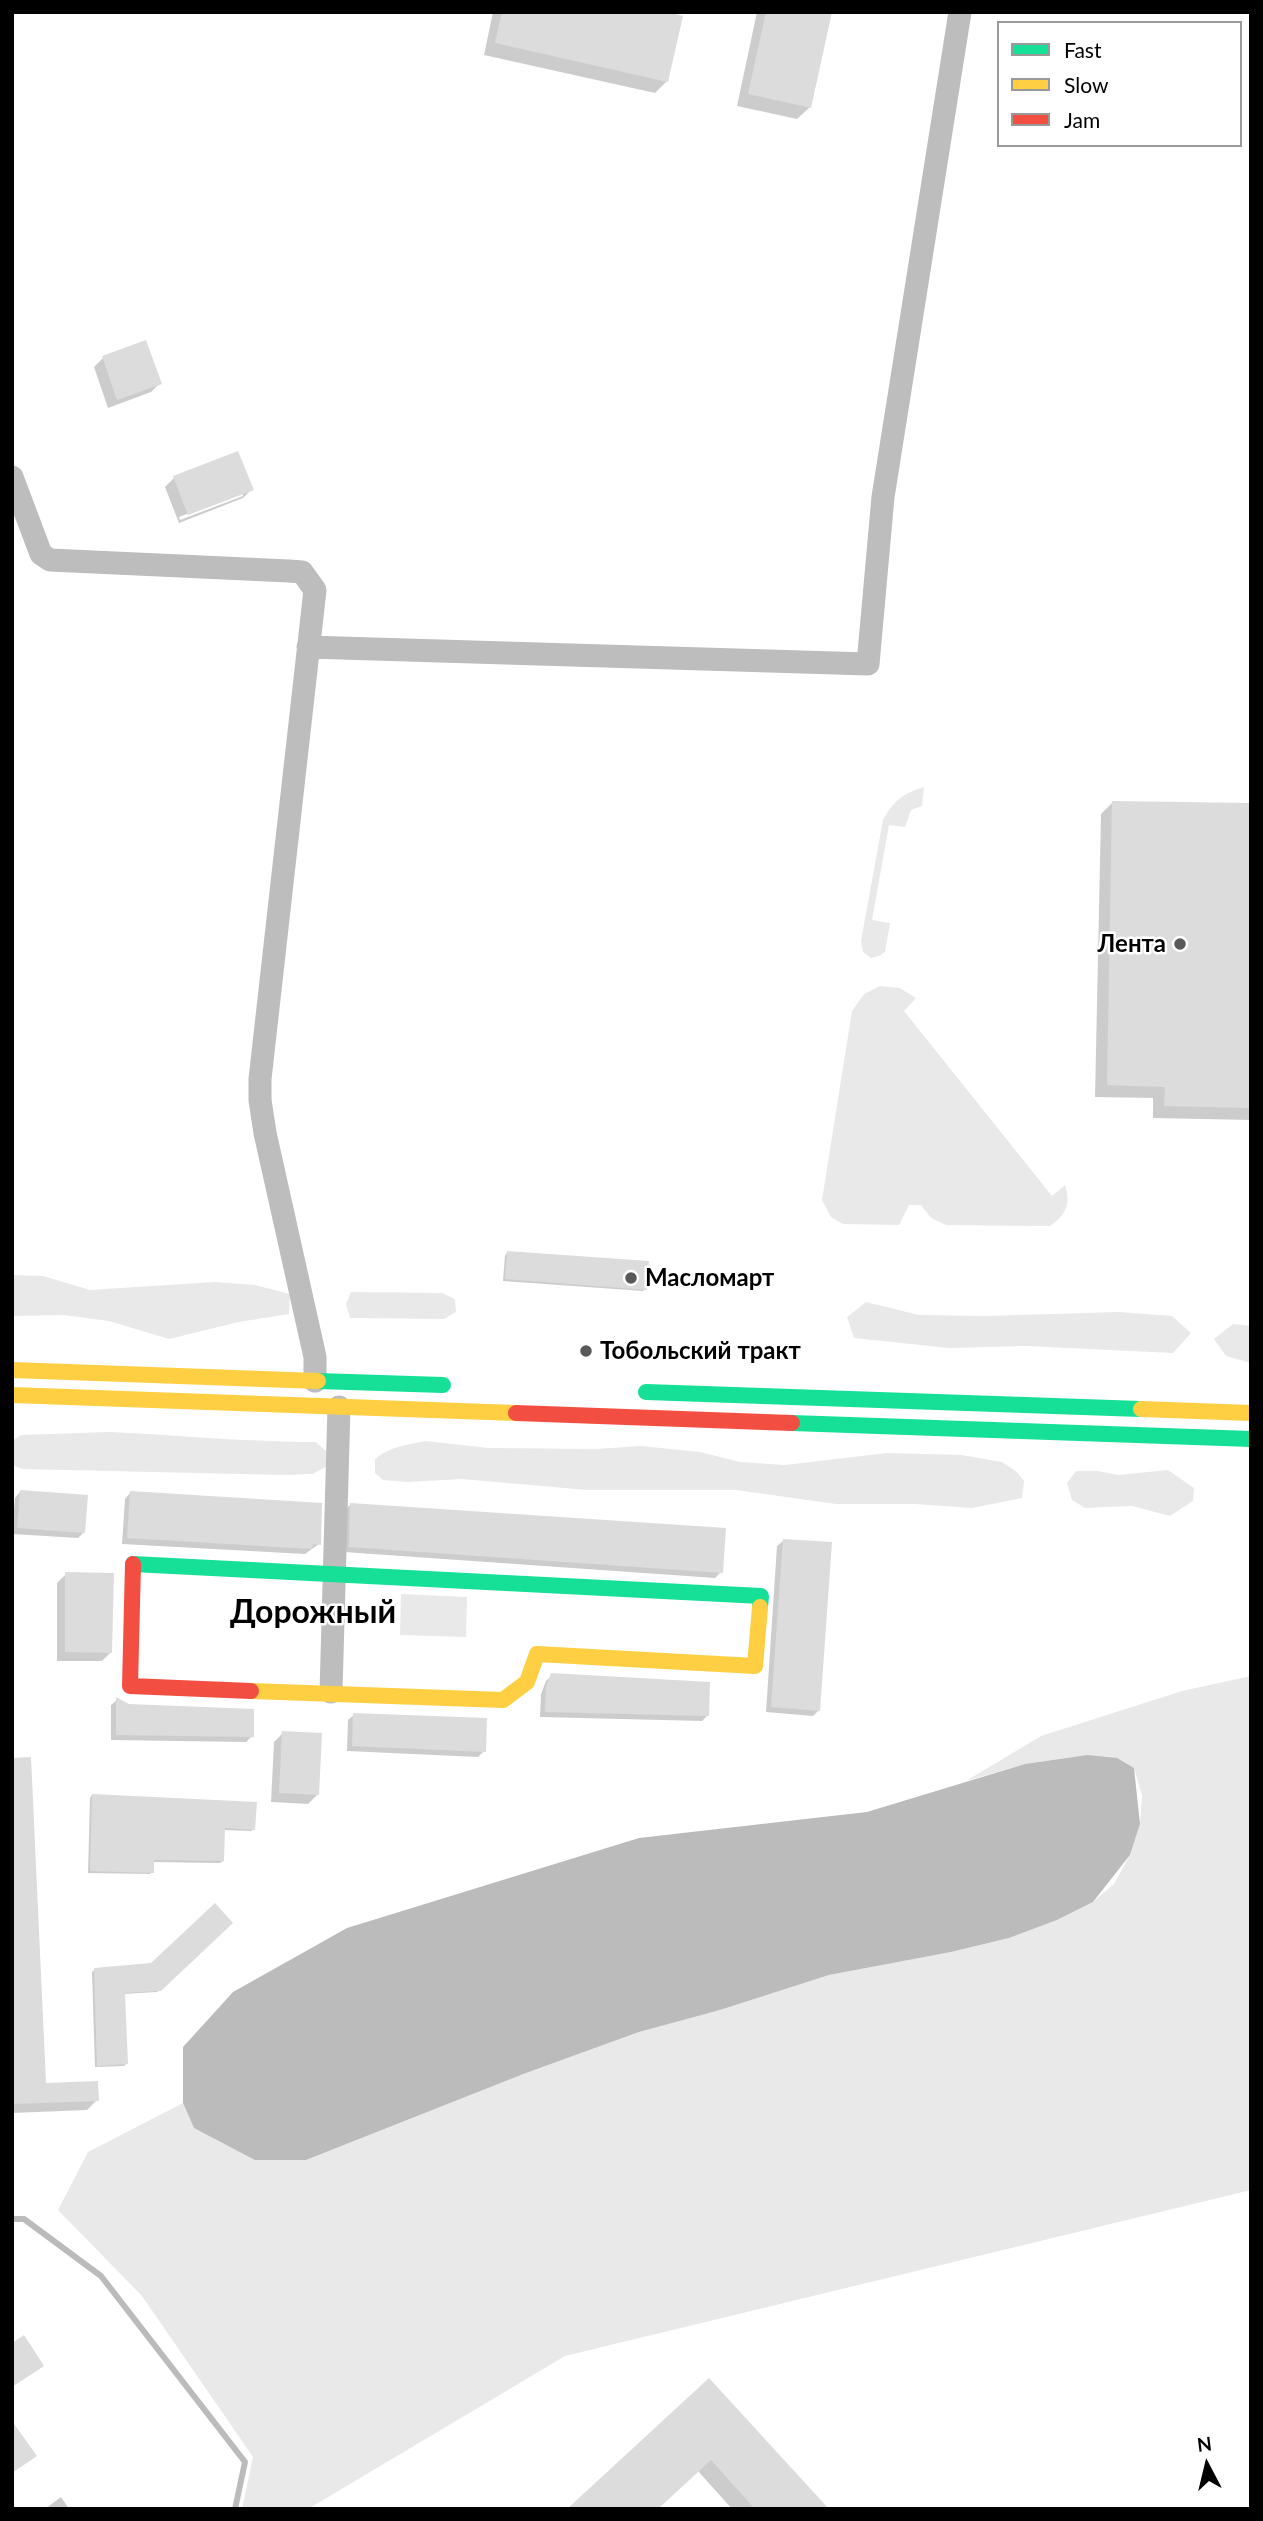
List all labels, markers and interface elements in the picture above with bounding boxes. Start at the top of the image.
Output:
legend [997,21,1242,147]
text: Fast [1064,37,1101,62]
text: Slow [1064,72,1108,97]
text: Jam [1064,107,1100,132]
place label: Лента [1098,930,1166,958]
marker: Лента [1172,936,1188,952]
place label: Масломарт [645,1264,774,1292]
marker: Масломарт [623,1270,639,1286]
place label: Тобольский тракт [600,1337,801,1365]
marker: Тобольский тракт [578,1343,594,1359]
district label: Дорожный [230,1594,396,1632]
north arrow [1172,2430,1242,2500]
text: N [1196,2431,1213,2456]

